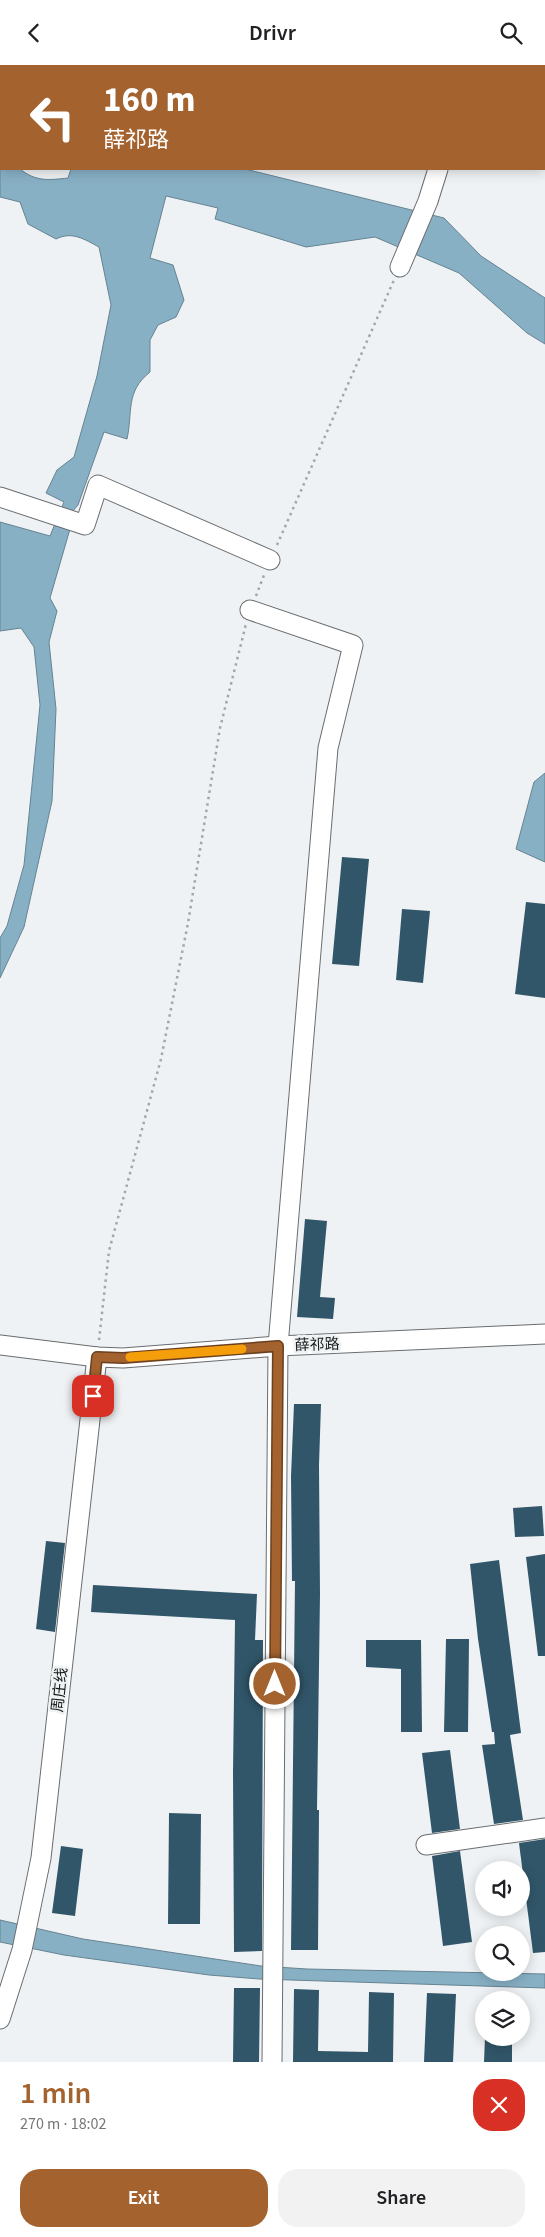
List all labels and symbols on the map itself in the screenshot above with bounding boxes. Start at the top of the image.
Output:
street label: 薛祁路 [294,1334,340,1356]
pin [72,1375,114,1417]
position arrow [248,1657,300,1709]
street label: 周庄线 [47,1667,73,1713]

